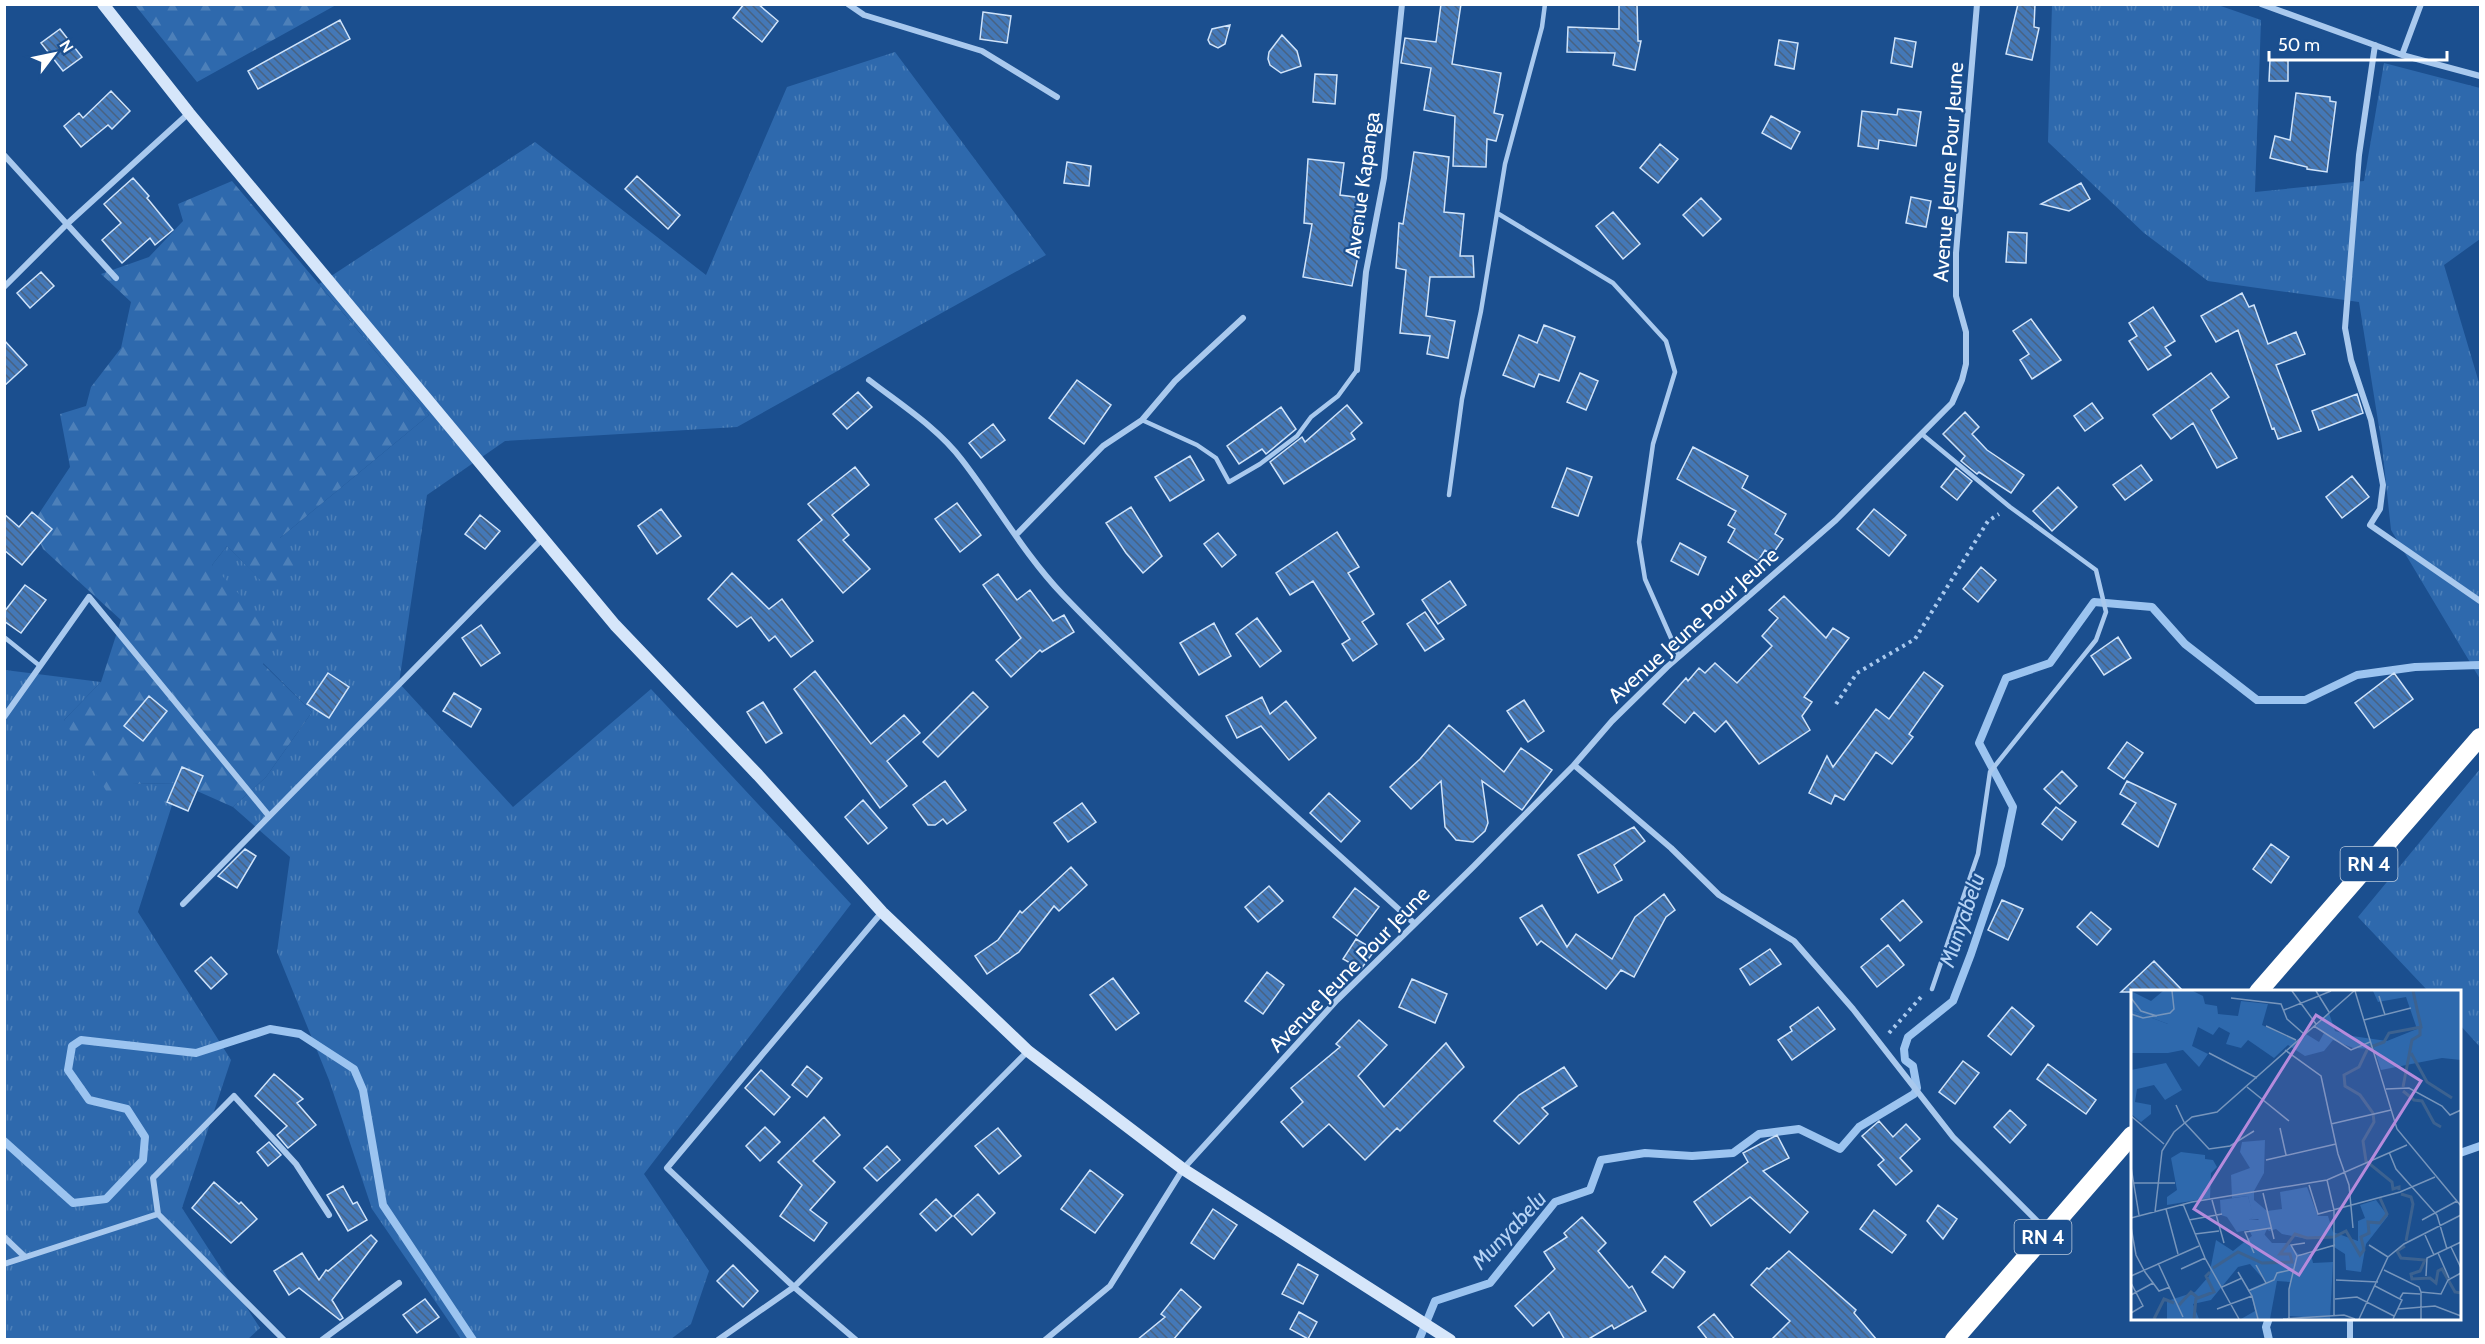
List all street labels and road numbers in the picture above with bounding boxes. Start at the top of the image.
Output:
street label: Avenue Jeune Pour Jeune [1928,61,1968,283]
street label: Avenue Kapanga [1339,110,1385,260]
street label: Avenue Jeune Pour Jeune [1603,542,1783,708]
road number: RN 4 [2340,847,2398,881]
street label: Avenue Jeune Pour Jeune [1263,881,1435,1057]
road number: RN 4 [2014,1220,2072,1254]

